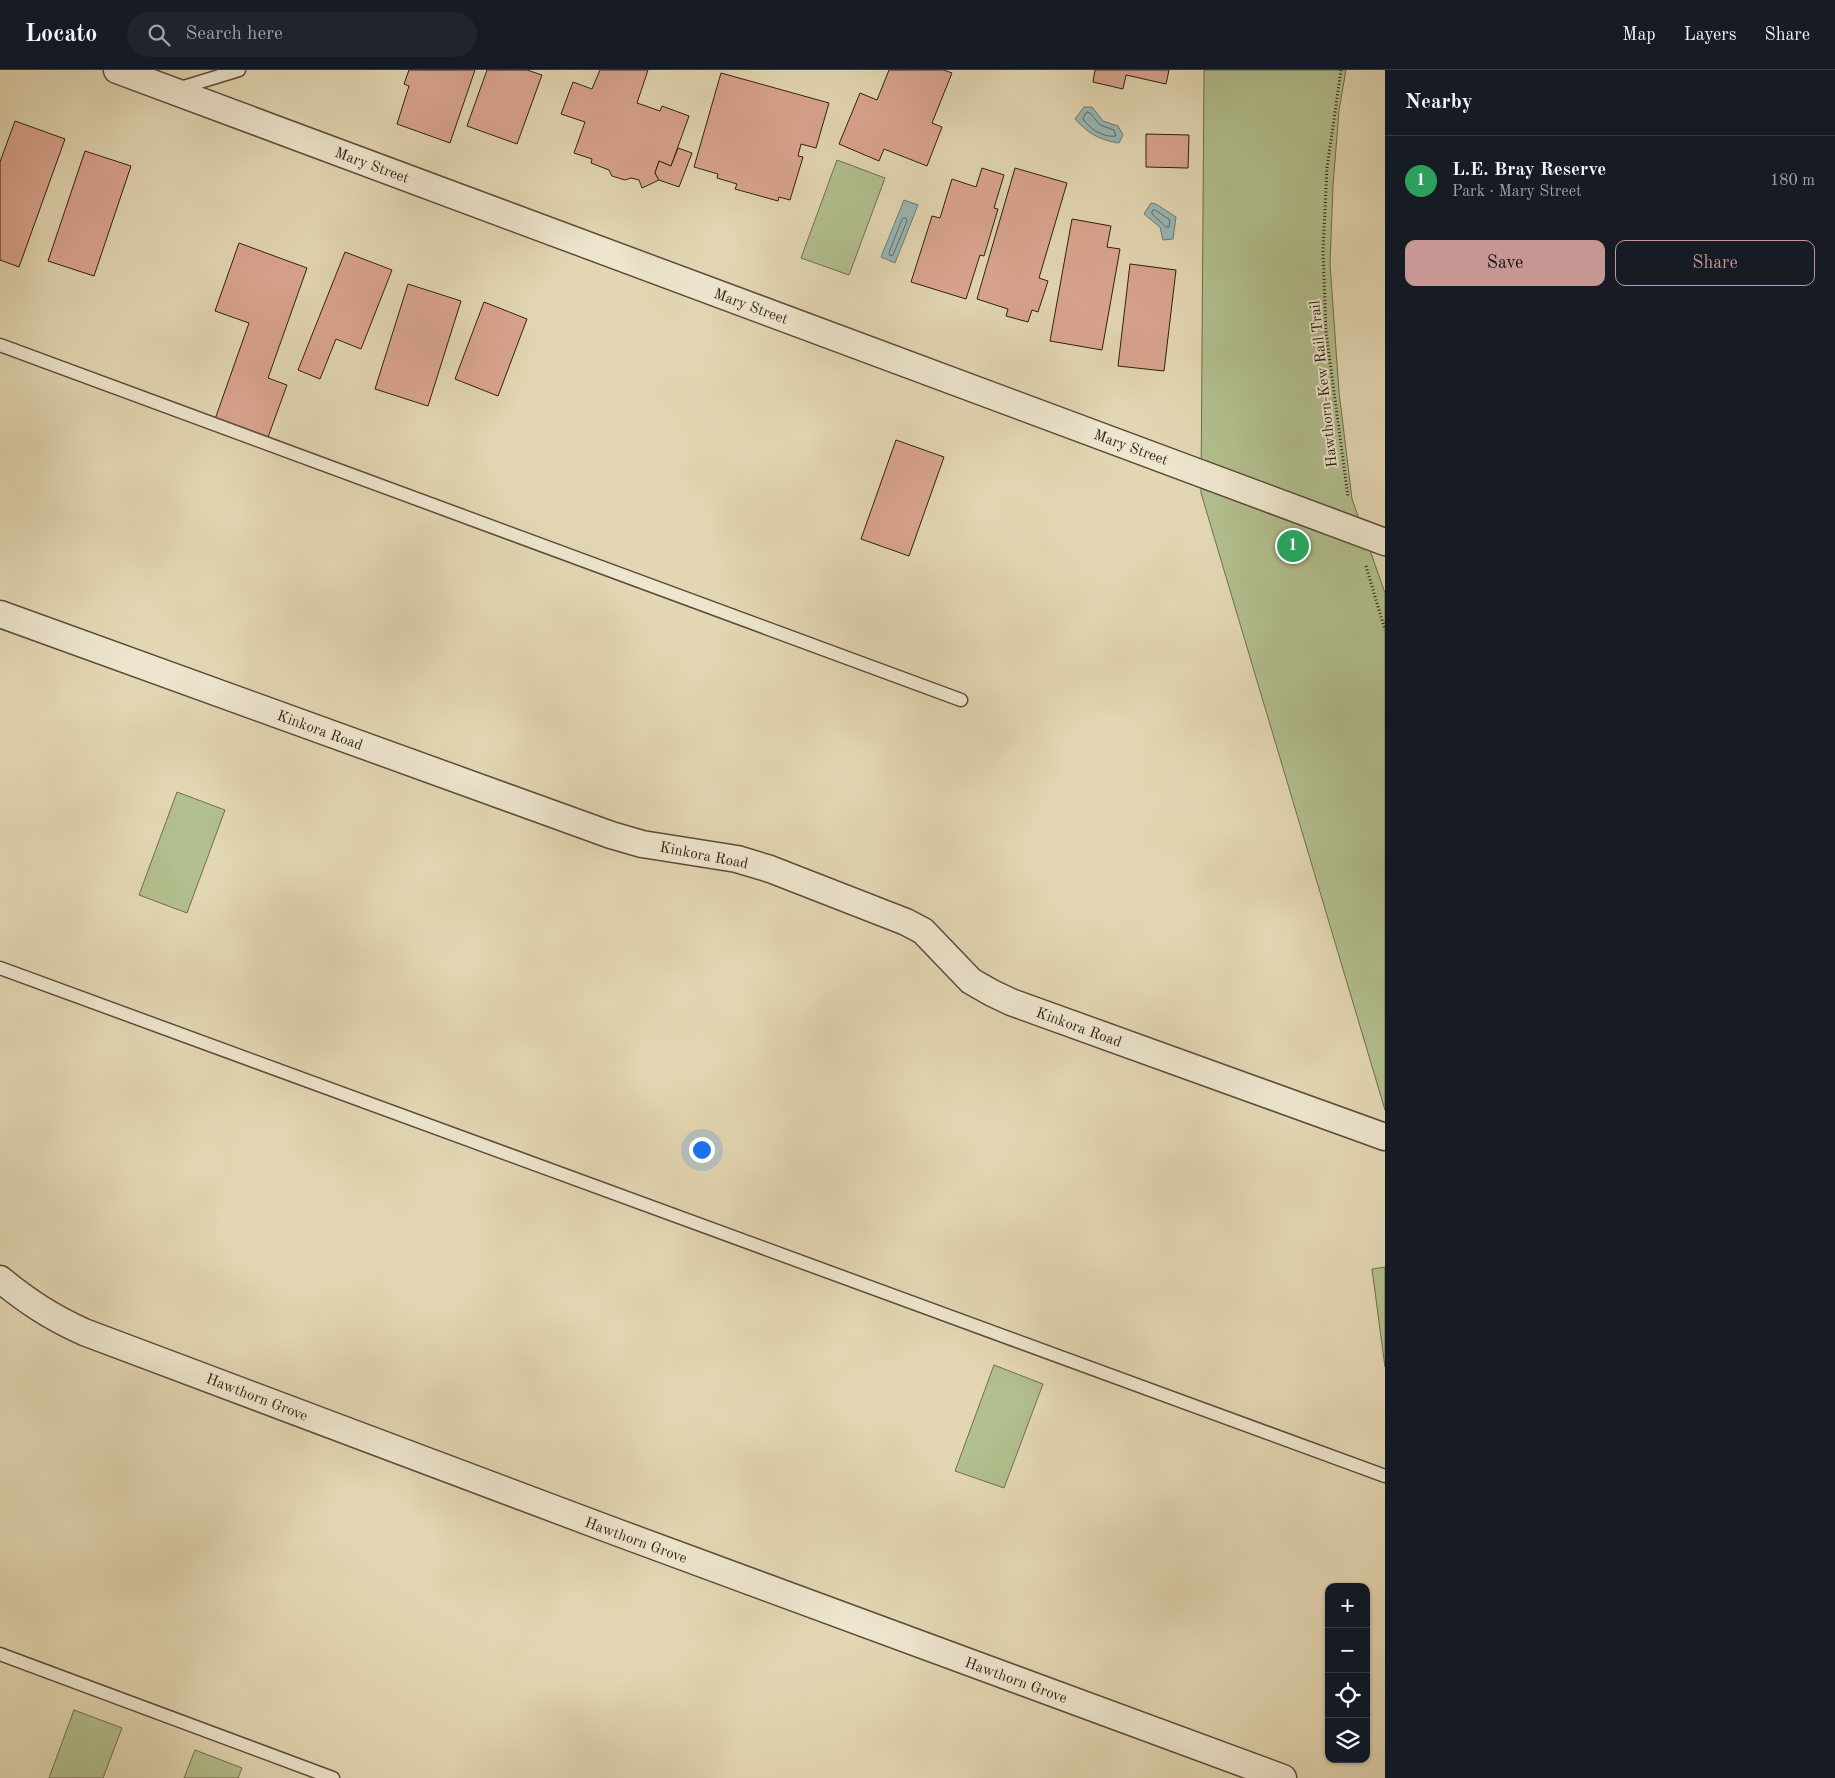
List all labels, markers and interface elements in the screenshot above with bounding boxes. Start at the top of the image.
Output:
search box [127,12,477,57]
icon: search [145,21,173,49]
text: Locato [25,23,97,47]
text: Search here [185,25,283,44]
text: Map [1622,26,1656,44]
text: Layers [1684,26,1736,44]
text: Share [1764,26,1810,44]
text: Nearby [1405,92,1473,113]
street label: Mary Street [332,146,411,187]
text: L.E. Bray Reserve [1452,161,1606,180]
text: 1 [1416,173,1426,189]
text: 180 m [1770,173,1815,189]
text: Park · Mary Street [1452,184,1582,200]
button: Save [1405,240,1605,286]
button: Share [1615,240,1815,286]
street label: Mary Street [711,287,790,328]
street label: Hawthorn-Kew Rail Trail [1308,299,1341,468]
street label: Mary Street [1091,428,1170,469]
pin: 1 [1277,527,1309,565]
street label: Kinkora Road [275,709,364,754]
street label: Kinkora Road [658,841,749,872]
street label: Kinkora Road [1034,1006,1123,1051]
your location [689,1137,715,1163]
street label: Hawthorn Grove [203,1372,310,1425]
street label: Hawthorn Grove [582,1516,689,1567]
map controls [1325,1583,1370,1763]
button: + [1325,1583,1370,1628]
button: − [1325,1628,1370,1673]
street label: Hawthorn Grove [962,1656,1069,1707]
button: locate [1325,1673,1370,1718]
button: layers [1325,1718,1370,1763]

